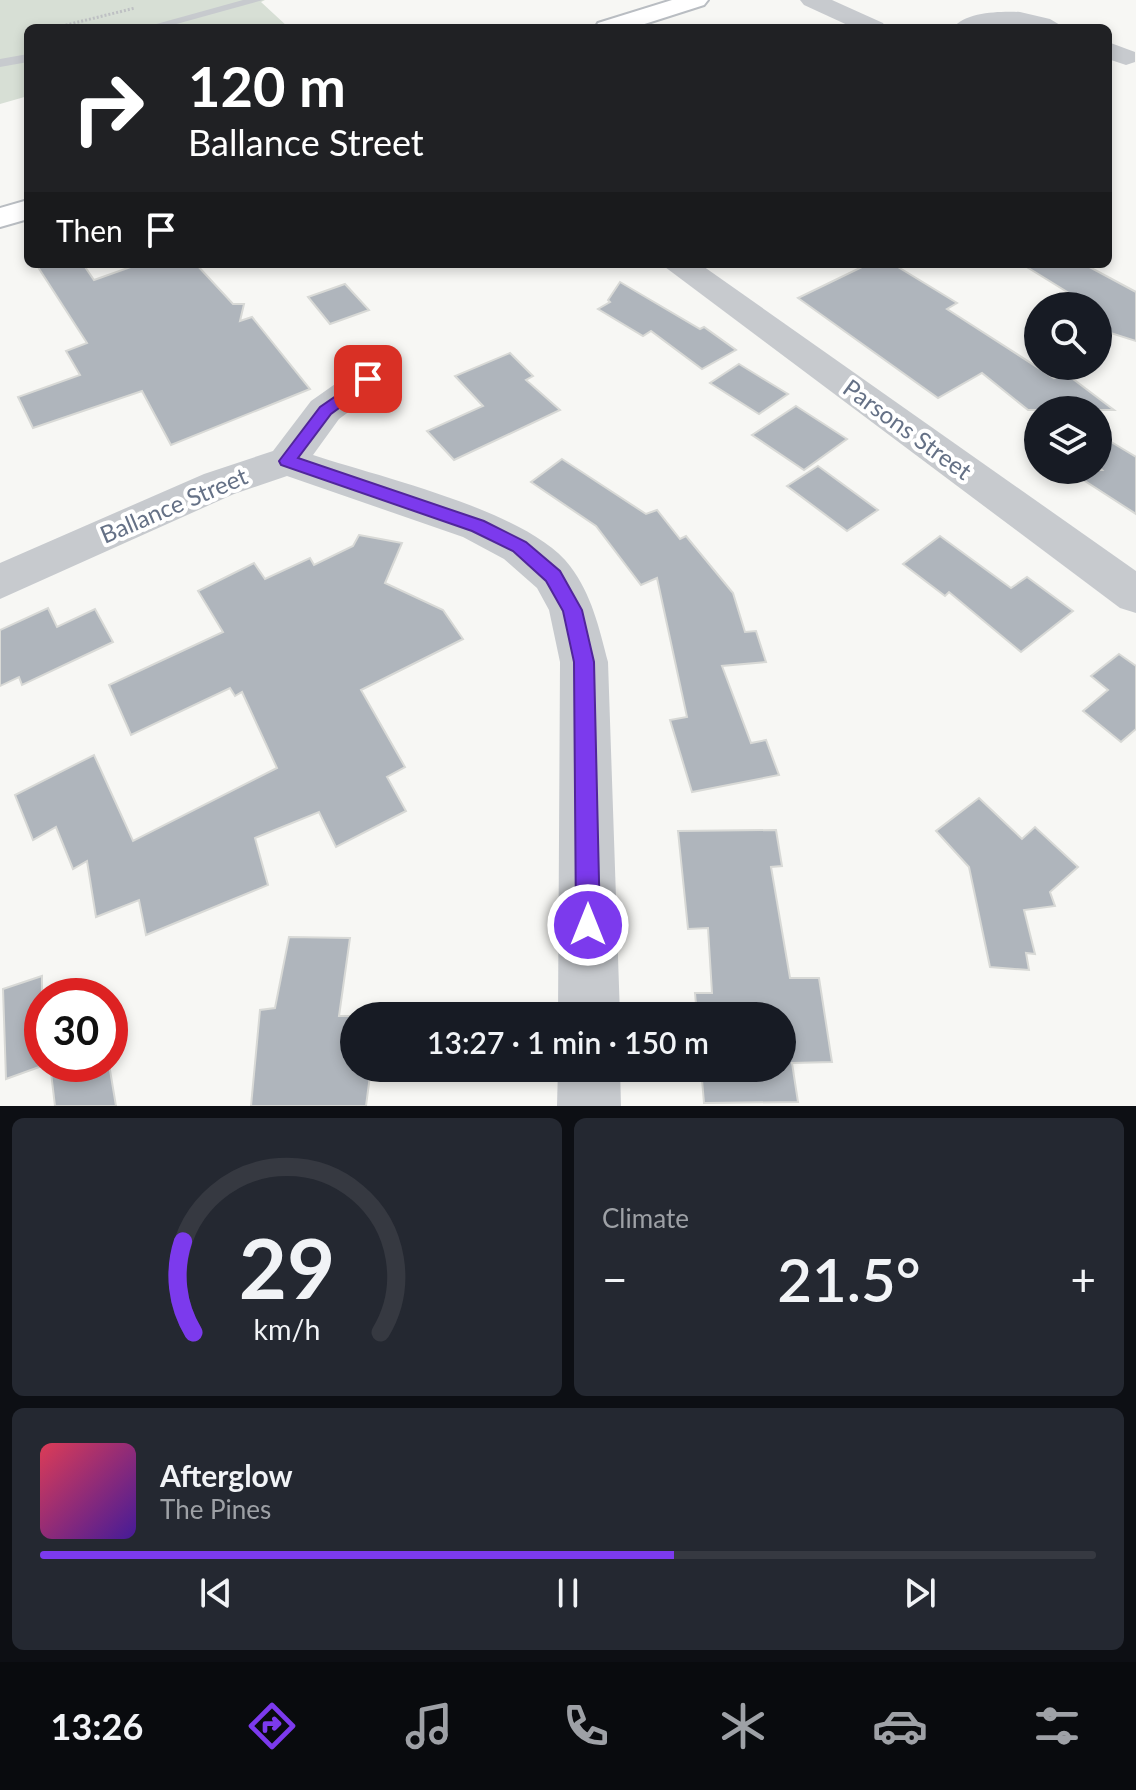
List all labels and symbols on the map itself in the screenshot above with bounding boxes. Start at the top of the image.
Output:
pin [334,345,402,413]
street label: Parsons Street [838,372,978,485]
street label: Ballance Street [95,460,252,549]
position arrow [546,883,630,967]
speed limit sign: 30 [24,978,128,1082]

